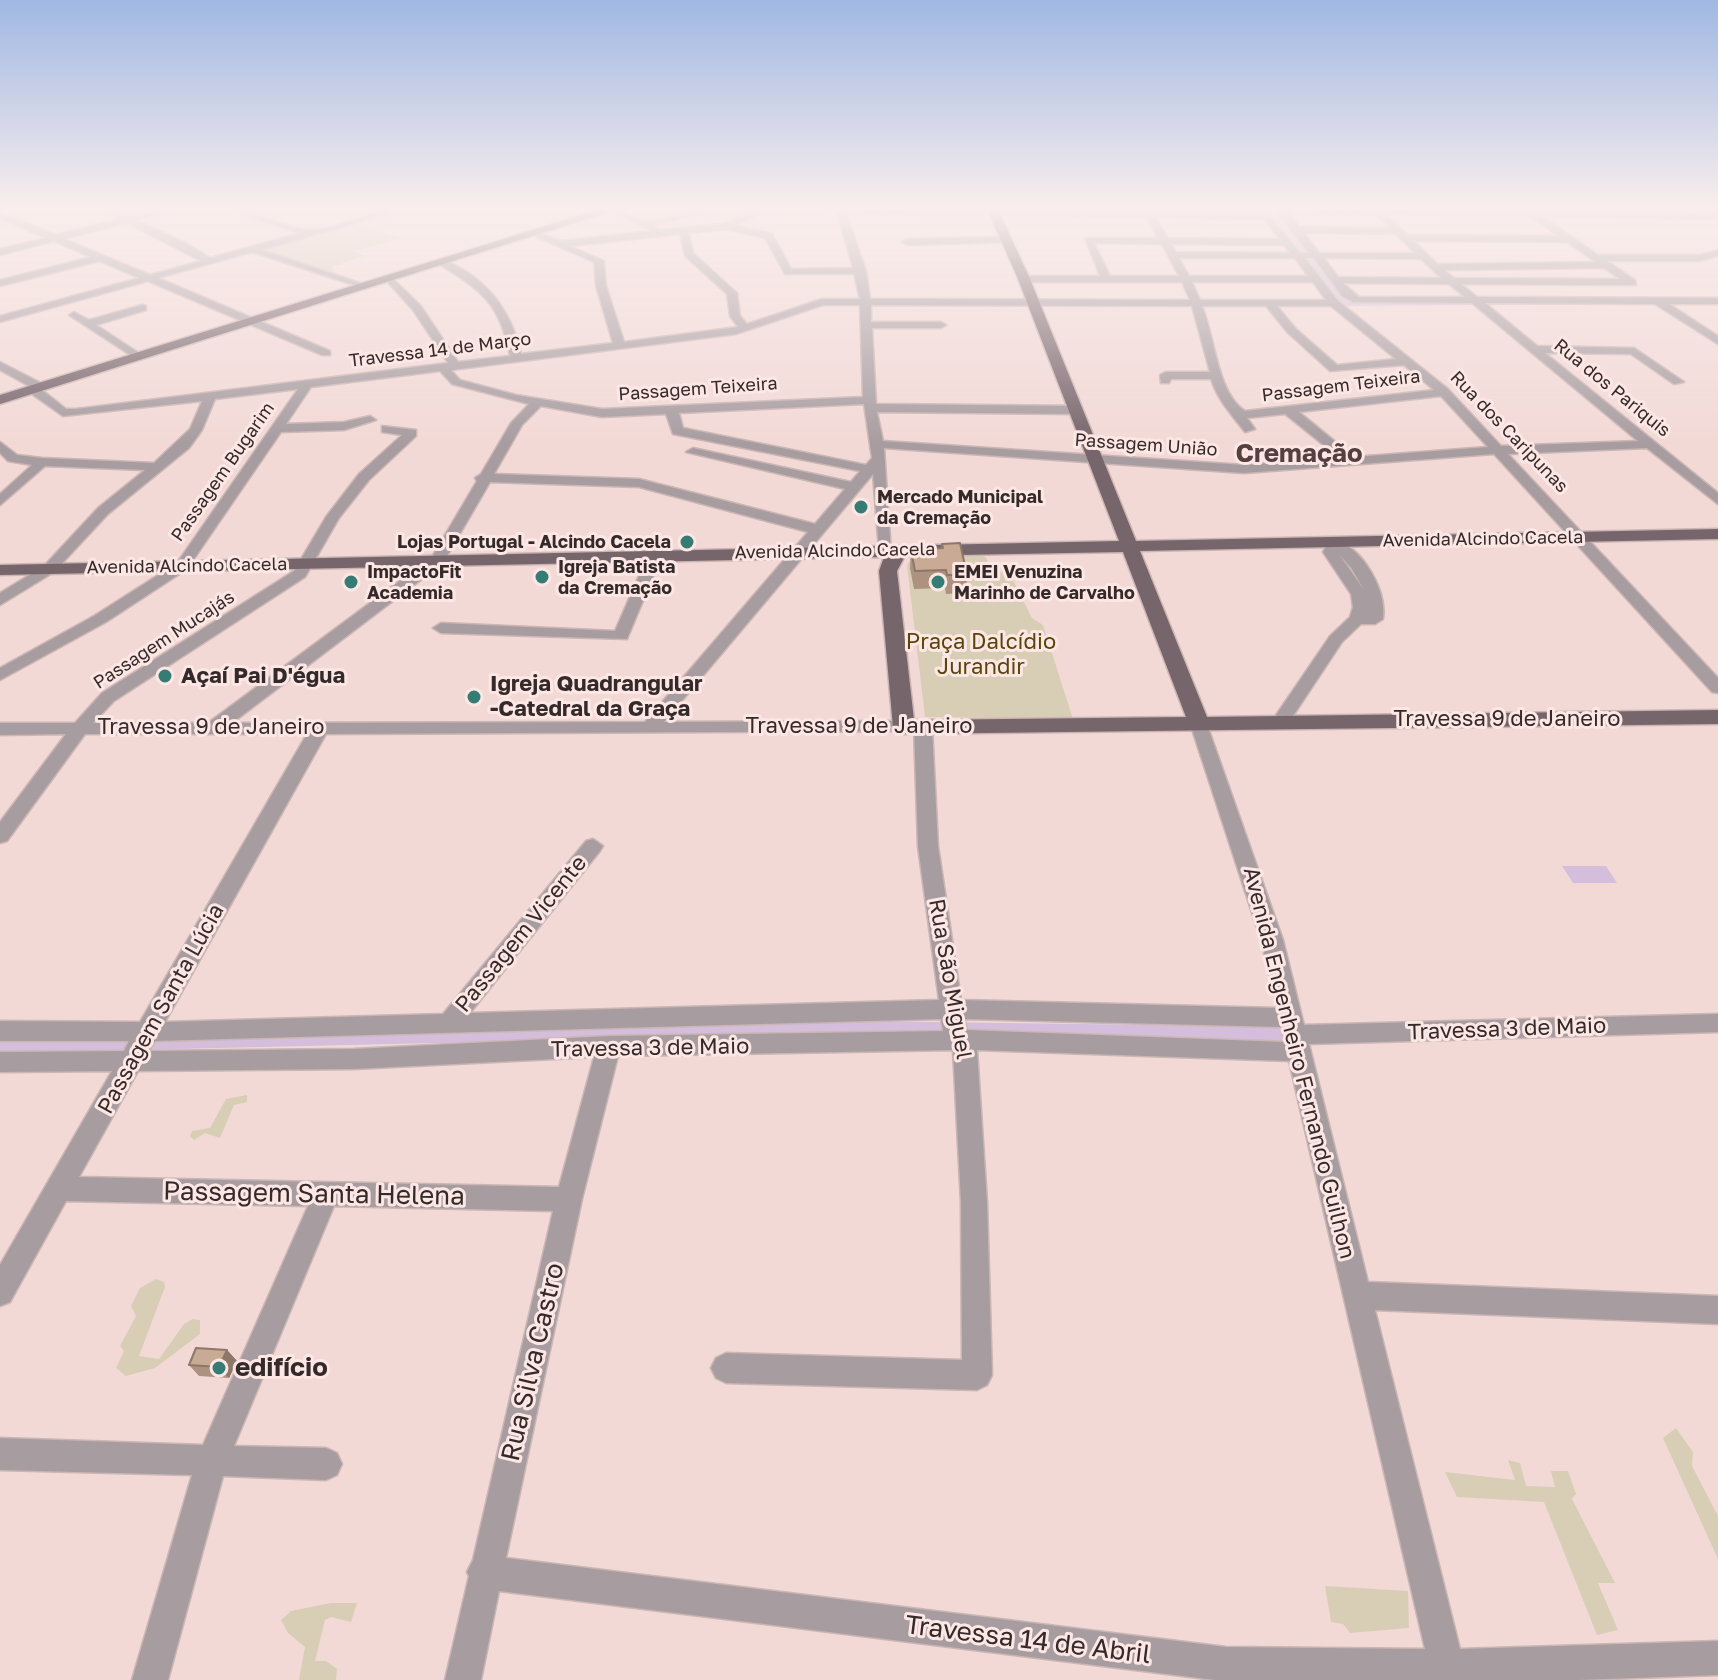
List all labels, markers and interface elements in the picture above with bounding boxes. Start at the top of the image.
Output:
street label: Travessa 14 de Março [348,328,532,372]
street label: Rua dos Pariquis [1550,335,1674,441]
street label: Passagem Teixeira [1260,366,1422,406]
street label: Rua dos Caripunas [1446,367,1572,497]
street label: Passagem Teixeira [618,373,778,405]
street label: Passagem Bugarim [167,398,279,546]
street label: Passagem União [1074,429,1218,461]
district label: Cremação [1235,438,1363,470]
place label: Mercado Municipal da Cremação [877,486,1043,528]
marker: Mercado Municipal da Cremação [852,498,870,516]
street label: Avenida Alcindo Cacela [1382,526,1584,552]
place label: Lojas Portugal - Alcindo Cacela [397,531,671,553]
marker: Lojas Portugal - Alcindo Cacela [678,533,696,551]
street label: Avenida Alcindo Cacela [734,538,936,564]
street label: Avenida Alcindo Cacela [86,553,288,579]
place label: Igreja Batista da Cremação [558,556,675,598]
place label: ImpactoFit Academia [367,561,462,604]
place label: EMEI Venuzina Marinho de Carvalho [954,561,1135,604]
marker: Igreja Batista da Cremação [533,568,551,586]
marker: ImpactoFit Academia [342,573,360,591]
marker: EMEI Venuzina Marinho de Carvalho [929,573,947,591]
street label: Passagem Mucajás [89,586,239,694]
park label: Praça Dalcídio Jurandir [906,629,1056,680]
place label: Açaí Pai D'égua [181,663,345,689]
marker: Açaí Pai D'égua [156,667,174,685]
place label: Igreja Quadrangular -Catedral da Graça [490,671,703,722]
marker: Igreja Quadrangular -Catedral da Graça [465,688,483,706]
street label: Travessa 9 de Janeiro [1394,706,1620,732]
street label: Travessa 9 de Janeiro [746,713,972,739]
street label: Travessa 9 de Janeiro [98,714,324,740]
street label: Passagem Vicente [450,850,592,1018]
street label: Avenida Engenheiro Fernando Guilhon [1237,864,1361,1262]
street label: Rua São Miguel [923,897,977,1061]
street label: Passagem Santa Lúcia [92,899,230,1119]
street label: Travessa 3 de Maio [1407,1012,1607,1046]
street label: Travessa 3 de Maio [551,1033,749,1063]
street label: Passagem Santa Helena [163,1176,465,1212]
street label: Rua Silva Castro [495,1260,571,1464]
place label: edifício [235,1352,328,1384]
marker: edifício [210,1359,228,1377]
street label: Travessa 14 de Abril [903,1609,1153,1671]

